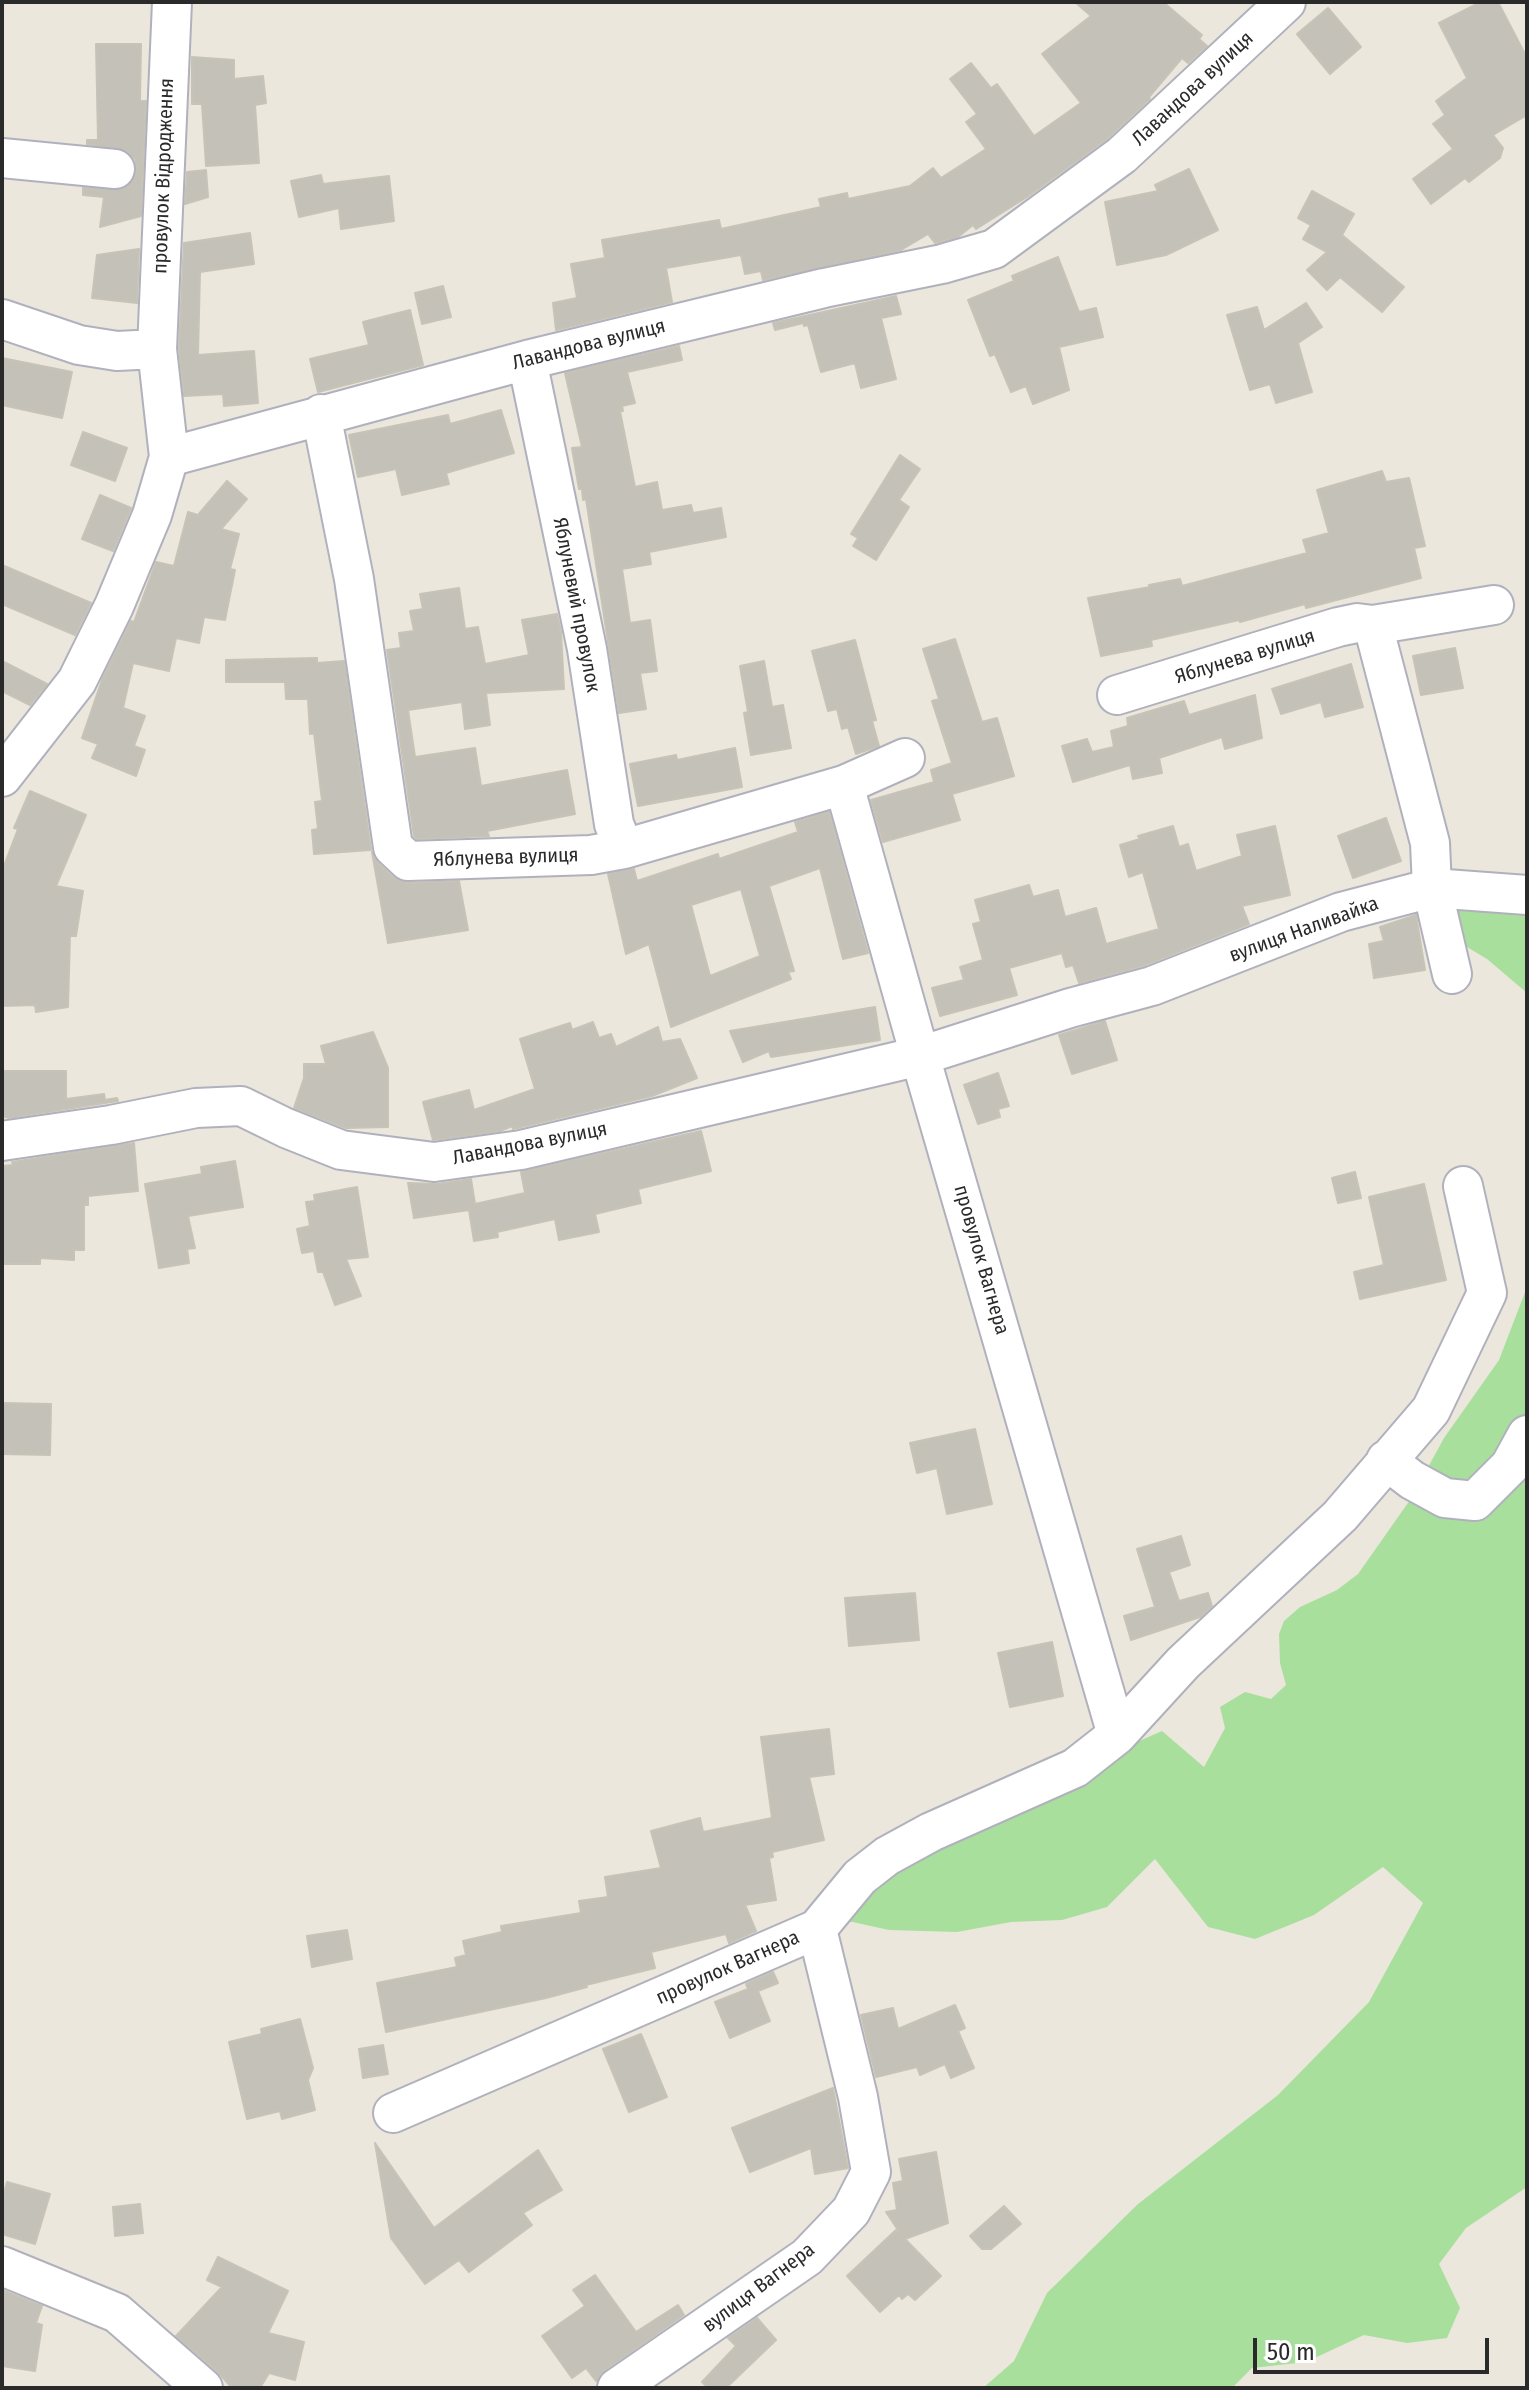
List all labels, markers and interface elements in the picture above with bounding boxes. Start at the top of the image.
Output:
street label: Лавандова вулиця [1127,27,1259,151]
street label: провулок Відродження [149,78,179,274]
street label: Лавандова вулиця [510,314,668,376]
street label: Яблуневий провулок [547,516,605,694]
street label: Яблунева вулиця [1172,624,1318,690]
street label: Яблунева вулиця [433,843,579,873]
street label: вулиця Наливайка [1226,892,1382,968]
street label: Лавандова вулиця [451,1117,609,1171]
street label: провулок Вагнера [948,1182,1014,1338]
street label: провулок Вагнера [653,1926,803,2010]
street label: вулиця Вагнера [698,2238,820,2338]
scale bar [1257,2322,1493,2372]
text: 50 m [1267,2338,1315,2366]

